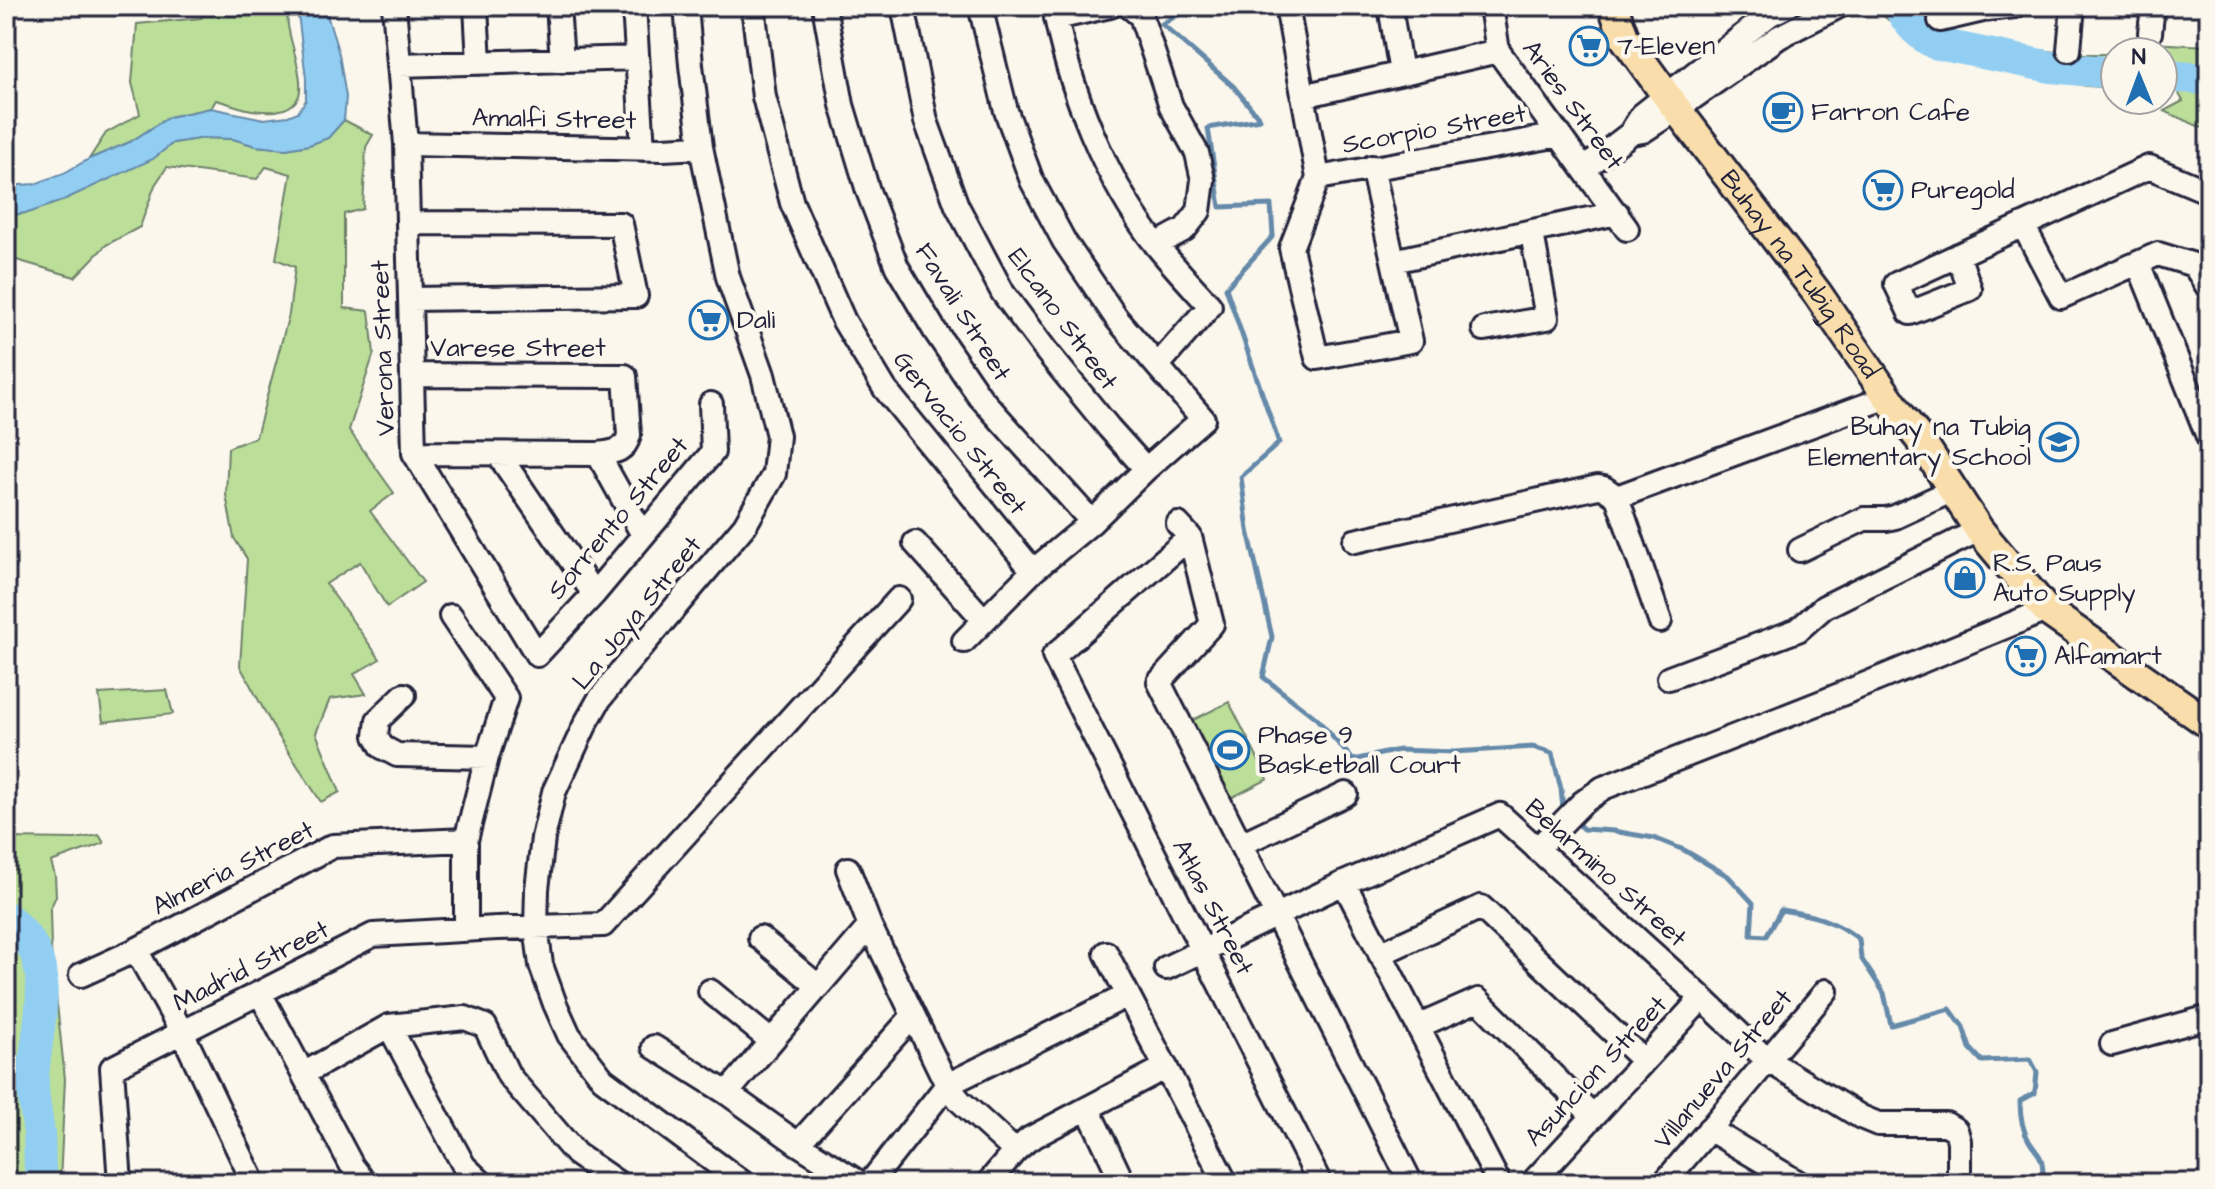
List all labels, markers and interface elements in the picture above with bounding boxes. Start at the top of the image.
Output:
supermarket icon: 7-Eleven [1568,25,1610,67]
place label: 7-Eleven [1617,28,1715,64]
street label: Aries Street [1514,33,1633,178]
north arrow [2099,36,2179,116]
text: N [2132,42,2146,73]
cafe icon: Farron Cafe [1762,91,1804,133]
place label: Farron Cafe [1811,94,1970,130]
street label: Scorpio Street [1339,95,1529,163]
street label: Amalfi Street [472,100,637,138]
street label: Buhay na Tubig Road [1711,162,1888,386]
supermarket icon: Puregold [1862,169,1904,211]
place label: Puregold [1911,172,2015,210]
street label: Favali Street [906,236,1020,388]
street label: Elcano Street [999,241,1127,398]
street label: Verona Street [362,259,404,437]
supermarket icon: Dali [688,299,730,341]
place label: Dali [737,302,775,338]
street label: Varese Street [430,330,606,366]
street label: Gervacio Street [885,344,1036,523]
place label: Buhay na Tubig Elementary School [1808,409,2031,477]
school or university icon: Buhay na Tubig Elementary School [2038,421,2080,463]
street label: Sorrento Street [539,428,697,607]
street label: La Joya Street [564,528,712,699]
place label: R.S. Paus Auto Supply [1993,545,2136,613]
shop icon: R.S. Paus Auto Supply [1944,557,1986,599]
supermarket icon: Alfamart [2005,635,2047,677]
place label: Alfamart [2054,638,2162,674]
place label: Phase 9 Basketball Court [1258,717,1461,783]
sports icon: Phase 9 Basketball Court [1209,729,1251,771]
street label: Belarmino Street [1517,790,1695,956]
street label: Almeria Street [146,812,321,924]
street label: Atlas Street [1163,833,1263,982]
street label: Madrid Street [167,911,335,1021]
street label: Villanueva Street [1645,981,1801,1157]
street label: Asuncion Street [1516,987,1676,1154]

